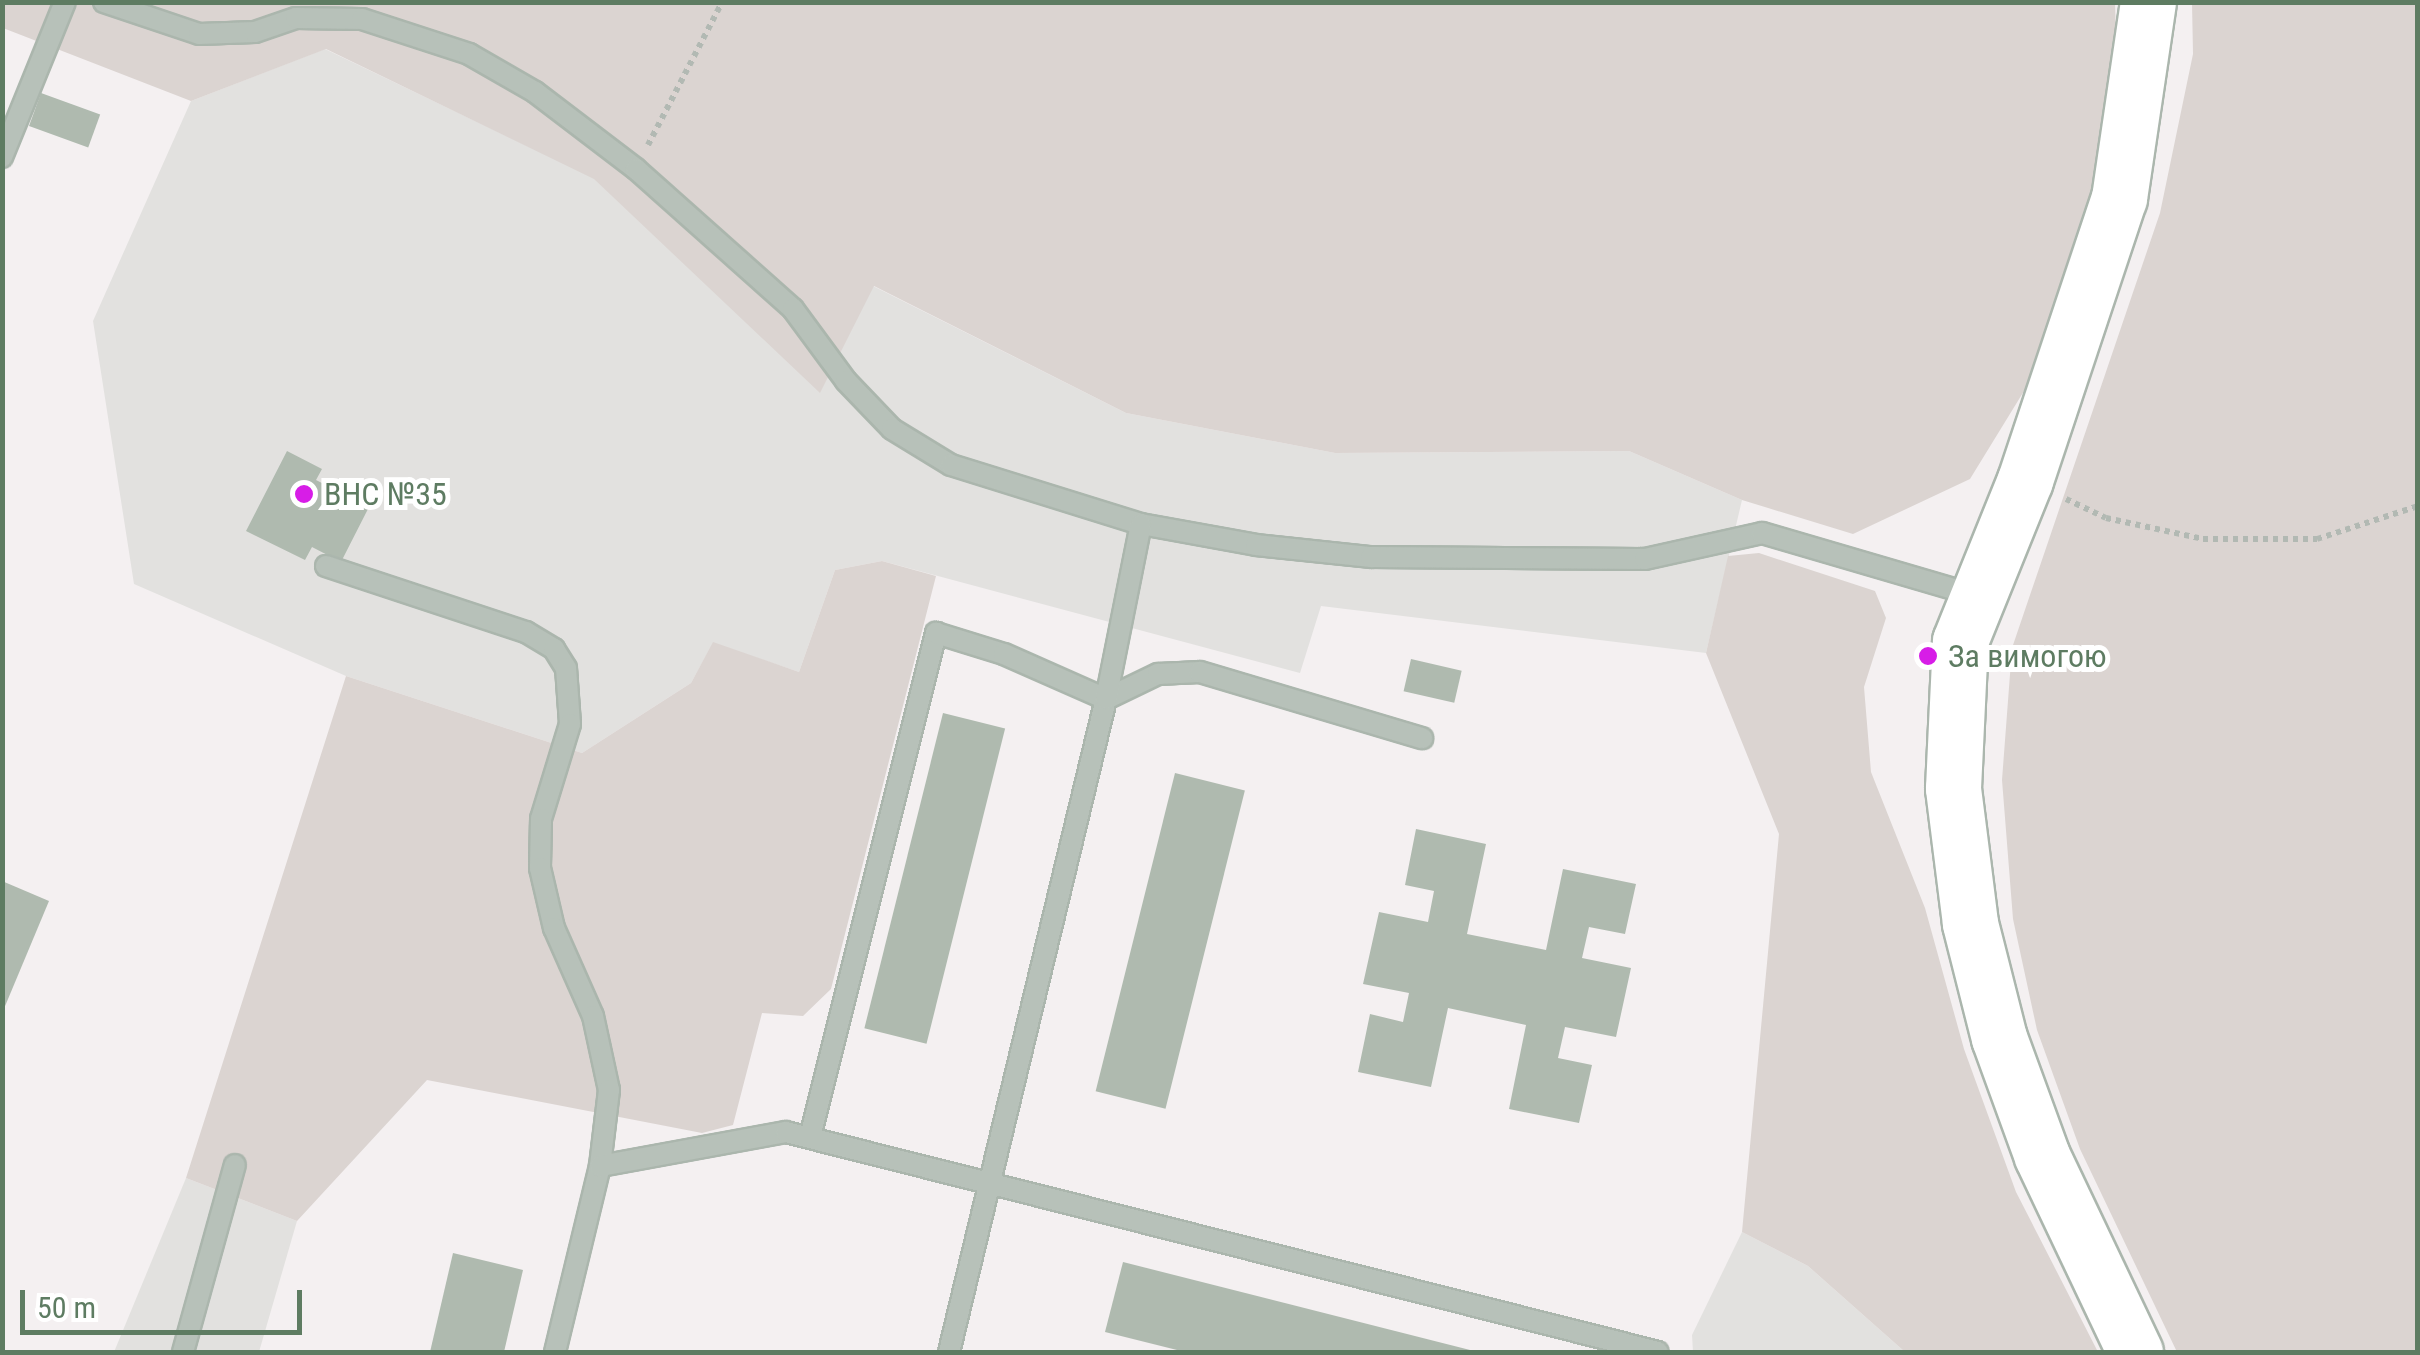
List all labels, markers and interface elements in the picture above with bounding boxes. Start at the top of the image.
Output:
place label: ВНС №35 [324,475,447,513]
marker: ВНС №35 [293,483,315,505]
place label: За вимогою [1948,637,2107,675]
marker: За вимогою [1917,645,1939,667]
scale bar [25,1270,308,1332]
text: 50 m [37,1290,96,1325]

